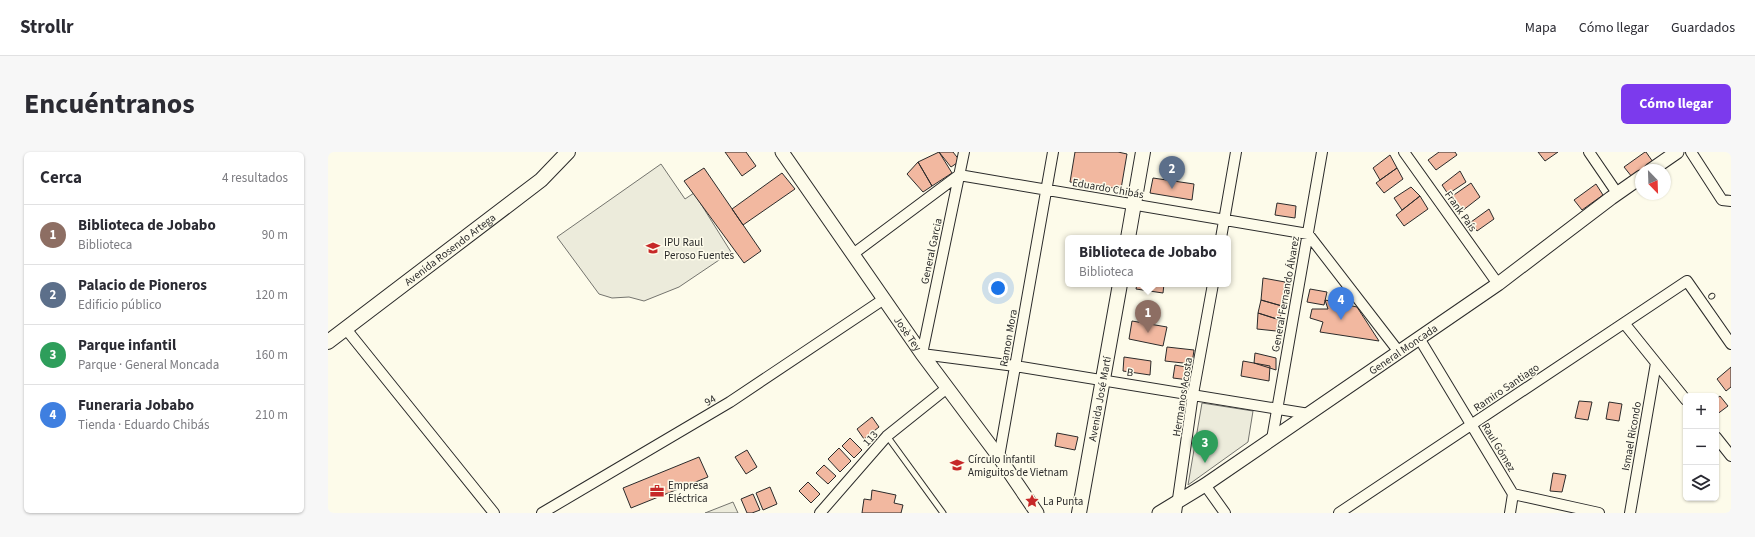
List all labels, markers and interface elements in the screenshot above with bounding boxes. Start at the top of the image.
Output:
text: Strollr [20,14,74,41]
text: Mapa [1525,18,1557,38]
text: Cómo llegar [1579,18,1649,38]
text: Guardados [1671,18,1735,38]
text: Encuéntranos [24,84,195,124]
button: Cómo llegar [1621,84,1731,124]
pin: 2 [1159,156,1185,189]
north arrow [1635,164,1671,200]
text: Cerca [40,166,82,190]
text: 4 resultados [222,169,288,187]
street label: Eduardo Chibás [1071,175,1145,202]
street label: Frank País [1441,188,1480,235]
street label: Avenida Rosendo Artega [401,210,499,289]
text: Biblioteca de Jobabo [78,215,216,236]
street label: General Garcia [917,217,946,286]
text: 1 [50,226,56,244]
text: 90 m [262,226,288,244]
place label: IPU Raul Peroso Fuentes [664,235,735,263]
popup [1065,235,1231,287]
street label: General Fernando Álvarez [1268,235,1303,353]
text: Biblioteca [78,236,132,254]
school or university icon: IPU Raul Peroso Fuentes [645,240,661,256]
text: Biblioteca de Jobabo [1079,242,1217,263]
text: Biblioteca [1079,263,1134,281]
text: Palacio de Pioneros [78,275,207,296]
your location [988,278,1008,298]
text: 2 [50,286,56,304]
text: 120 m [255,286,288,304]
pin: 4 [1328,287,1354,320]
street label: O [1703,289,1720,304]
text: Edificio público [78,296,162,314]
pin: 1 [1135,300,1161,333]
street label: Ramon Mora [996,308,1021,368]
street label: Josè Tey [890,313,925,354]
street label: General Moncada [1366,321,1441,378]
text: Parque infantil [78,335,176,356]
text: 3 [50,346,56,364]
text: 160 m [255,346,288,364]
street label: Avenida José Martí [1085,355,1115,443]
text: Parque · General Moncada [78,356,219,374]
street label: Hermanos Acosta [1169,356,1196,438]
street label: Ramiro Santiago [1470,360,1542,415]
street label: B [1126,365,1135,380]
street label: 94 [702,391,719,410]
map controls [1683,393,1719,501]
button: + [1683,393,1719,429]
text: Funeraria Jobabo [78,395,194,416]
street label: Ismael Ricondo [1618,400,1645,472]
text: 4 [50,406,56,424]
text: 210 m [255,406,288,424]
text: Tienda · Eduardo Chibás [78,416,209,434]
street label: Raul Gómez [1478,420,1519,475]
street label: 113 [859,427,881,449]
button: − [1683,429,1719,465]
pin: 3 [1192,430,1218,463]
place label: Círculo Infantil Amiguitos de Vietnam [968,452,1068,480]
school or university icon: Círculo Infantil Amiguitos de Vietnam [949,457,965,473]
button: layers [1683,465,1719,501]
place label: Empresa Eléctrica [668,478,708,506]
office icon: Empresa Eléctrica [649,483,665,499]
place icon: La Punta [1024,493,1040,509]
place label: La Punta [1043,494,1083,509]

